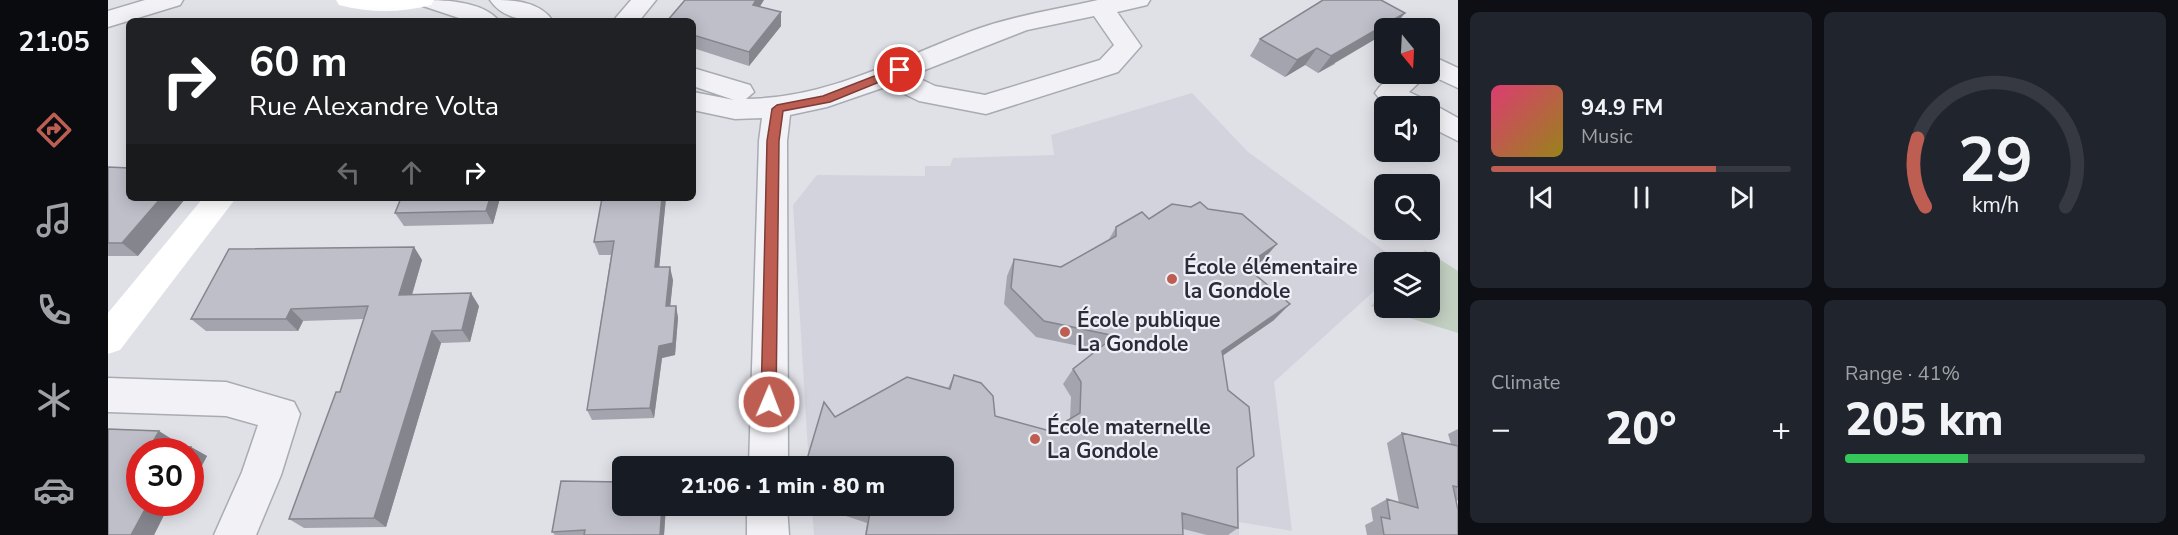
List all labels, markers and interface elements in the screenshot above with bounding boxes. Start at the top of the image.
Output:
north arrow [1374,18,1440,84]
map controls [1374,18,1440,318]
text: 21:05 [18,24,90,61]
text: 60 m [249,34,348,91]
icon: right [150,42,228,120]
pin [874,44,925,95]
icon: arrive [883,53,916,86]
text: Rue Alexandre Volta [249,88,499,125]
text: 94.9 FM [1581,93,1663,123]
button: sound [1374,96,1440,162]
icon: directions [33,109,75,151]
text: 29 [1958,118,2032,203]
text: Music [1581,123,1633,150]
icon: left [332,156,365,189]
icon: ahead [395,156,428,189]
icon: right [458,156,491,189]
button: search [1374,174,1440,240]
icon: previous [1525,181,1558,214]
icon: pause [1625,181,1658,214]
icon: next [1725,181,1758,214]
text: km/h [1971,190,2019,220]
icon: music [33,199,75,241]
button: layers [1374,252,1440,318]
place label: École élémentaire la Gondole [1184,253,1358,305]
marker: École élémentaire la Gondole [1165,272,1179,286]
icon: phone [33,289,75,331]
place label: École publique La Gondole [1077,306,1220,358]
marker: École publique La Gondole [1058,325,1072,339]
text: Range · 41% [1845,360,1960,387]
text: Climate [1491,369,1560,396]
position arrow [737,370,801,434]
icon: climate [33,379,75,421]
text: 205 km [1845,390,2004,451]
text: 20° [1605,399,1677,460]
text: − [1491,407,1511,452]
text: + [1771,407,1791,452]
place label: École maternelle La Gondole [1047,413,1211,465]
marker: École maternelle La Gondole [1028,432,1042,446]
speed limit sign: 30 [126,438,204,516]
icon: car [33,469,75,511]
text: 21:06 · 1 min · 80 m [681,471,885,501]

